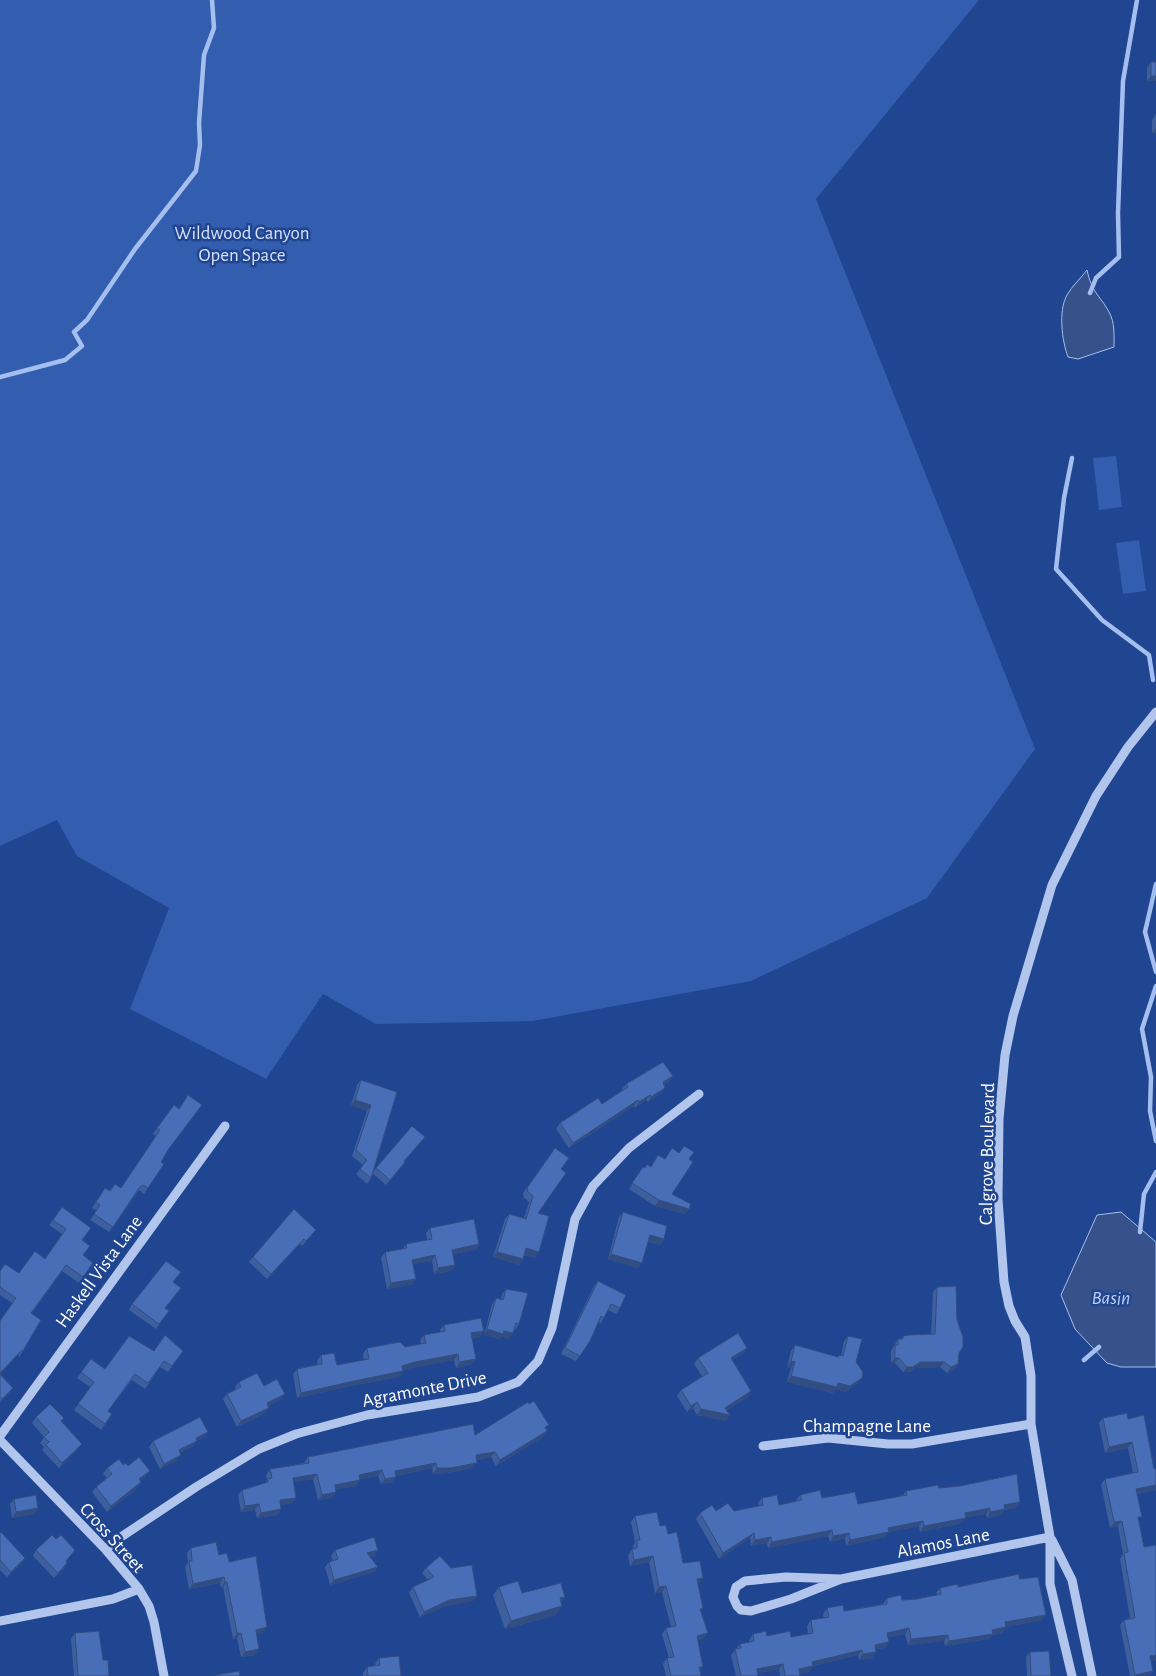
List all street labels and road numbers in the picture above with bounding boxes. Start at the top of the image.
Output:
street label: Calgrove Boulevard [977,1083,998,1225]
street label: Haskell Vista Lane [52,1212,146,1331]
street label: Agramonte Drive [361,1368,488,1411]
street label: Champagne Lane [803,1417,931,1436]
street label: Cross Street [76,1499,148,1577]
street label: Alamos Lane [895,1525,991,1562]

